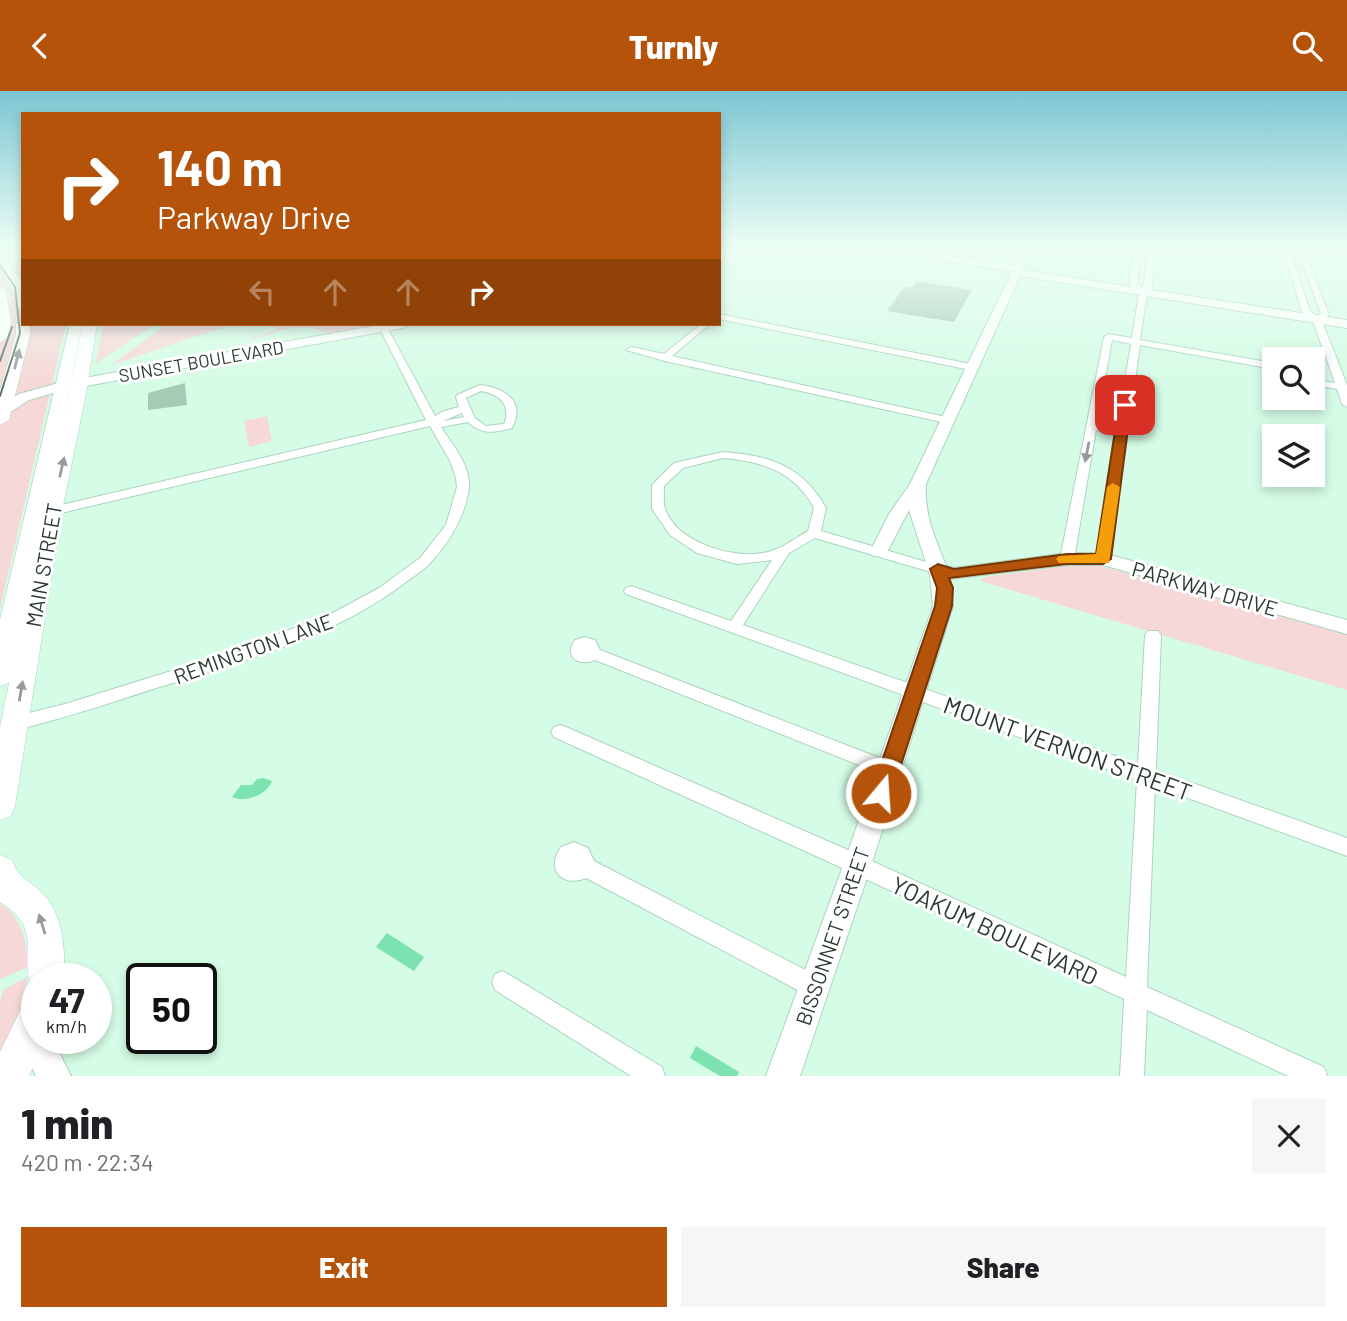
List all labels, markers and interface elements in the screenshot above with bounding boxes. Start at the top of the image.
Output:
icon: back [21,27,59,65]
text: Turnly [629,27,718,65]
icon: search [1288,27,1326,65]
text: 140 m [157,137,283,196]
icon: right [42,140,133,231]
text: Parkway Drive [157,197,351,235]
icon: left [243,273,281,311]
icon: ahead [316,273,354,311]
icon: ahead [389,273,427,311]
icon: right [462,273,500,311]
street label: SUNSET BOULEVARD [117,336,285,386]
map controls [1262,347,1325,487]
button: search [1262,347,1325,410]
one-way arrow [12,348,23,370]
pin [1095,375,1155,435]
icon: arrive [1106,386,1144,424]
button: layers [1262,424,1325,487]
one-way arrow [1081,441,1092,463]
one-way arrow [57,456,68,478]
street label: MAIN STREET [20,501,66,629]
street label: PARKWAY DRIVE [1129,555,1281,621]
street label: REMINGTON LANE [170,608,336,688]
one-way arrow [16,680,27,702]
street label: MOUNT VERNON STREET [940,690,1196,806]
position arrow [844,756,918,830]
street label: BISSONNET STREET [790,844,874,1028]
street label: YOAKUM BOULEVARD [887,869,1103,991]
one-way arrow [37,914,47,935]
speed limit sign: 50 [126,963,217,1054]
text: 47 [48,978,85,1020]
text: km/h [46,1015,87,1037]
text: 1 min [21,1097,113,1147]
button: close [1252,1099,1326,1173]
text: 420 m · 22:34 [21,1148,154,1176]
button: Exit [21,1227,667,1307]
button: Share [681,1227,1326,1307]

